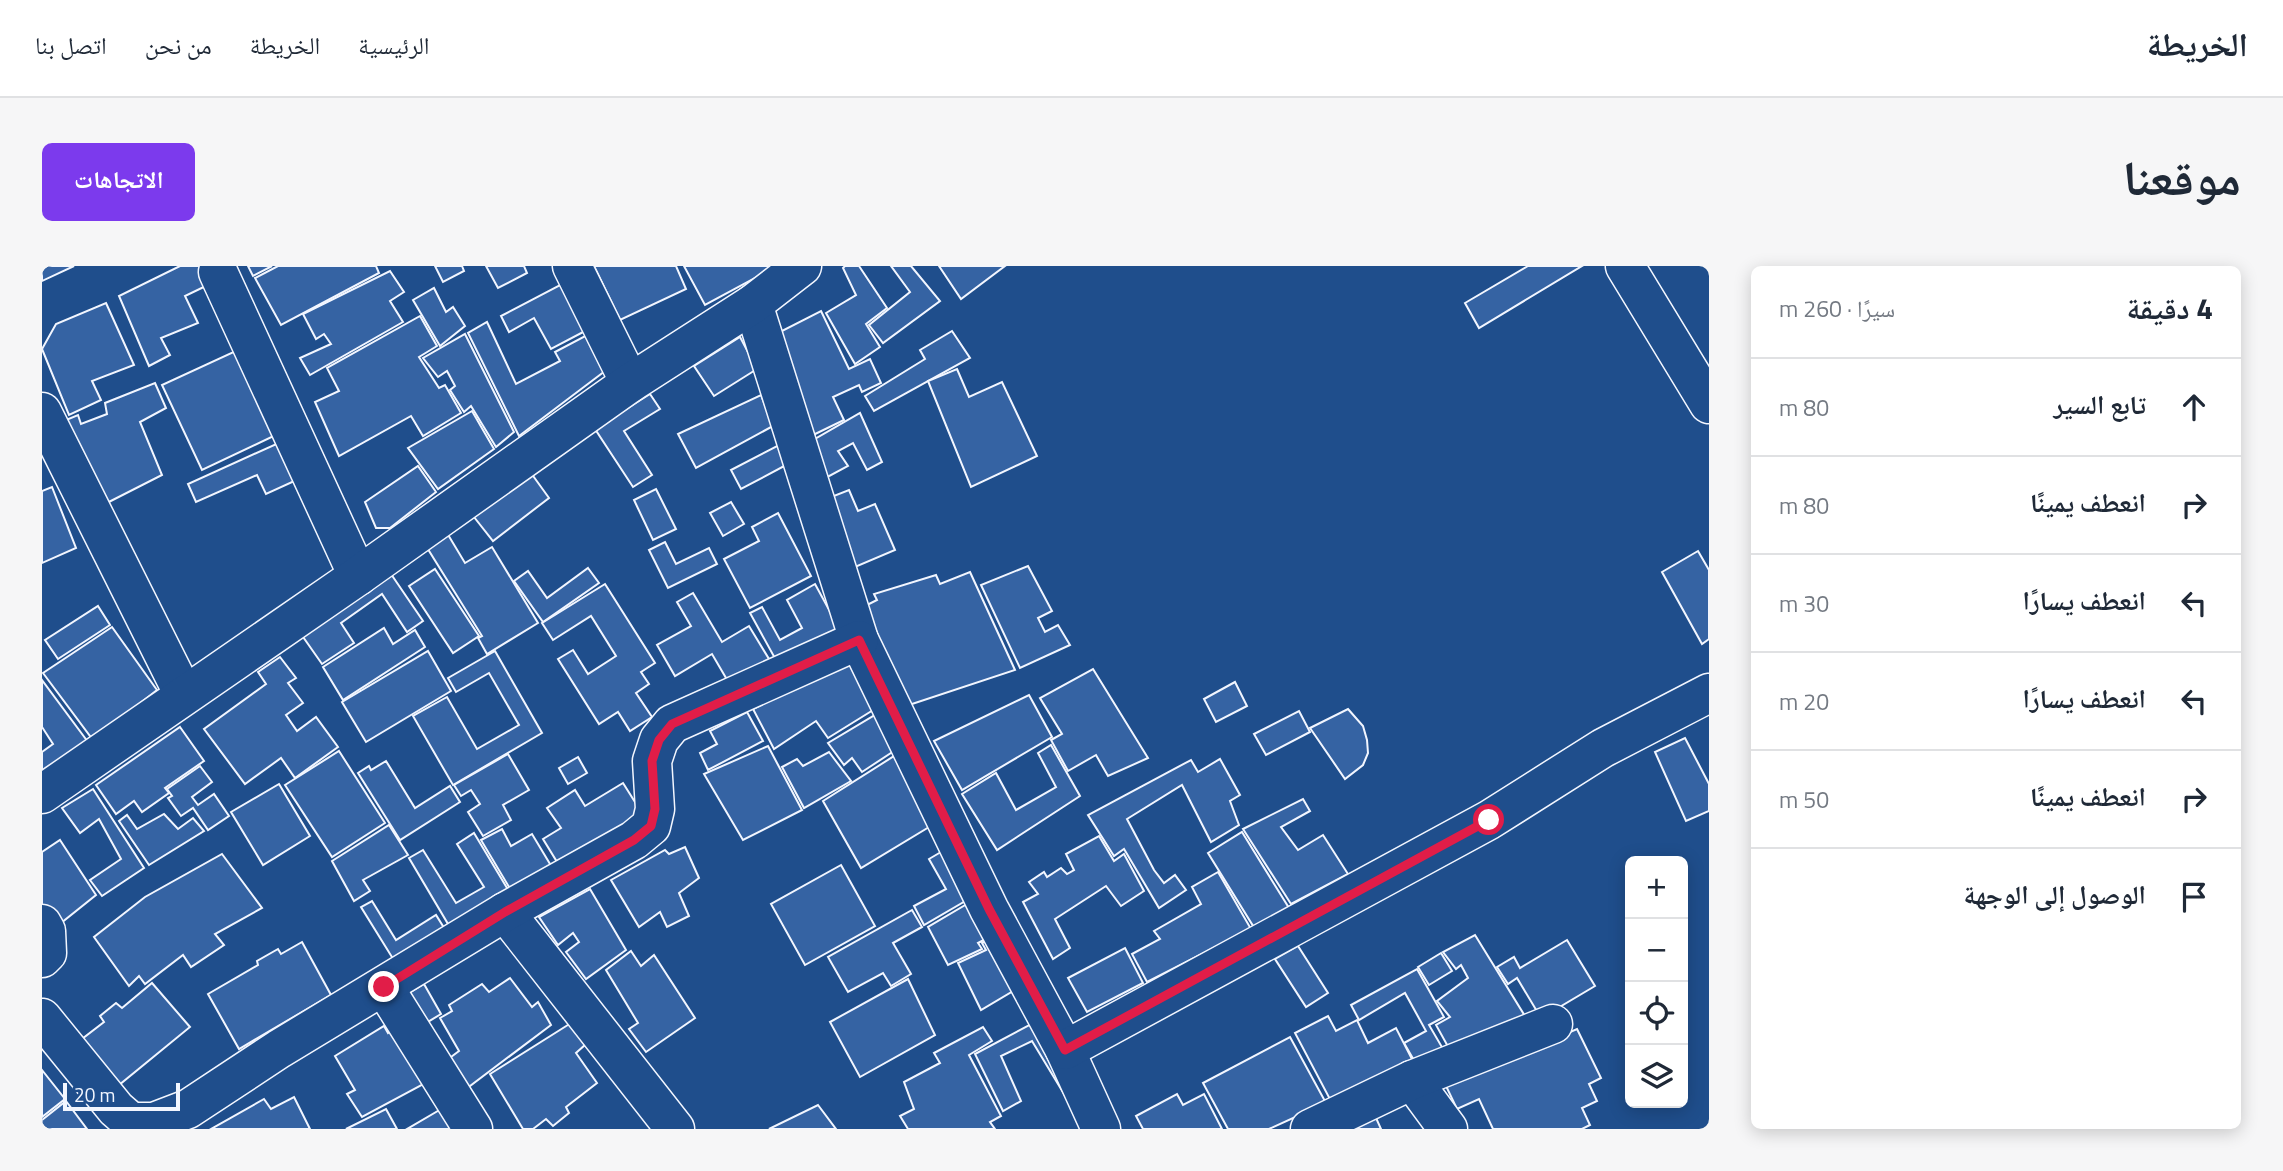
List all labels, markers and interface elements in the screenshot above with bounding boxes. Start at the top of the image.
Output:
text: الخريطة [2147,19,2248,69]
text: اتصل بنا [35,27,107,63]
text: من نحن [145,27,212,63]
text: الخريطة [250,27,320,63]
text: الرئيسية [358,27,429,63]
text: موقعنا [2123,139,2241,214]
button: الاتجاهات [42,143,195,221]
text: 4 دقيقة [2127,285,2213,331]
text: سيرًا · 260 m [1779,291,1895,326]
text: تابع السير [2054,385,2146,424]
icon: ahead [2175,388,2213,426]
text: 80 m [1779,390,1829,425]
text: انعطف يمينًا [2030,483,2146,522]
icon: right [2175,486,2213,524]
text: 80 m [1779,488,1829,523]
text: انعطف يسارًا [2022,581,2146,620]
icon: left [2175,584,2213,622]
text: 30 m [1779,586,1829,621]
text: انعطف يسارًا [2022,679,2146,718]
icon: left [2175,682,2213,720]
text: 20 m [1779,684,1829,719]
text: انعطف يمينًا [2030,777,2146,816]
icon: right [2175,780,2213,818]
text: 50 m [1779,782,1829,817]
route start [1473,804,1504,835]
map controls [1625,856,1688,1108]
button: + [1625,856,1688,919]
text: الوصول إلى الوجهة [1964,875,2146,914]
icon: arrive [2175,878,2213,916]
button: − [1625,919,1688,982]
route end [368,971,399,1002]
button: locate [1625,982,1688,1045]
button: layers [1625,1045,1688,1108]
scale bar [63,1080,180,1112]
text: 20 m [74,1080,115,1109]

